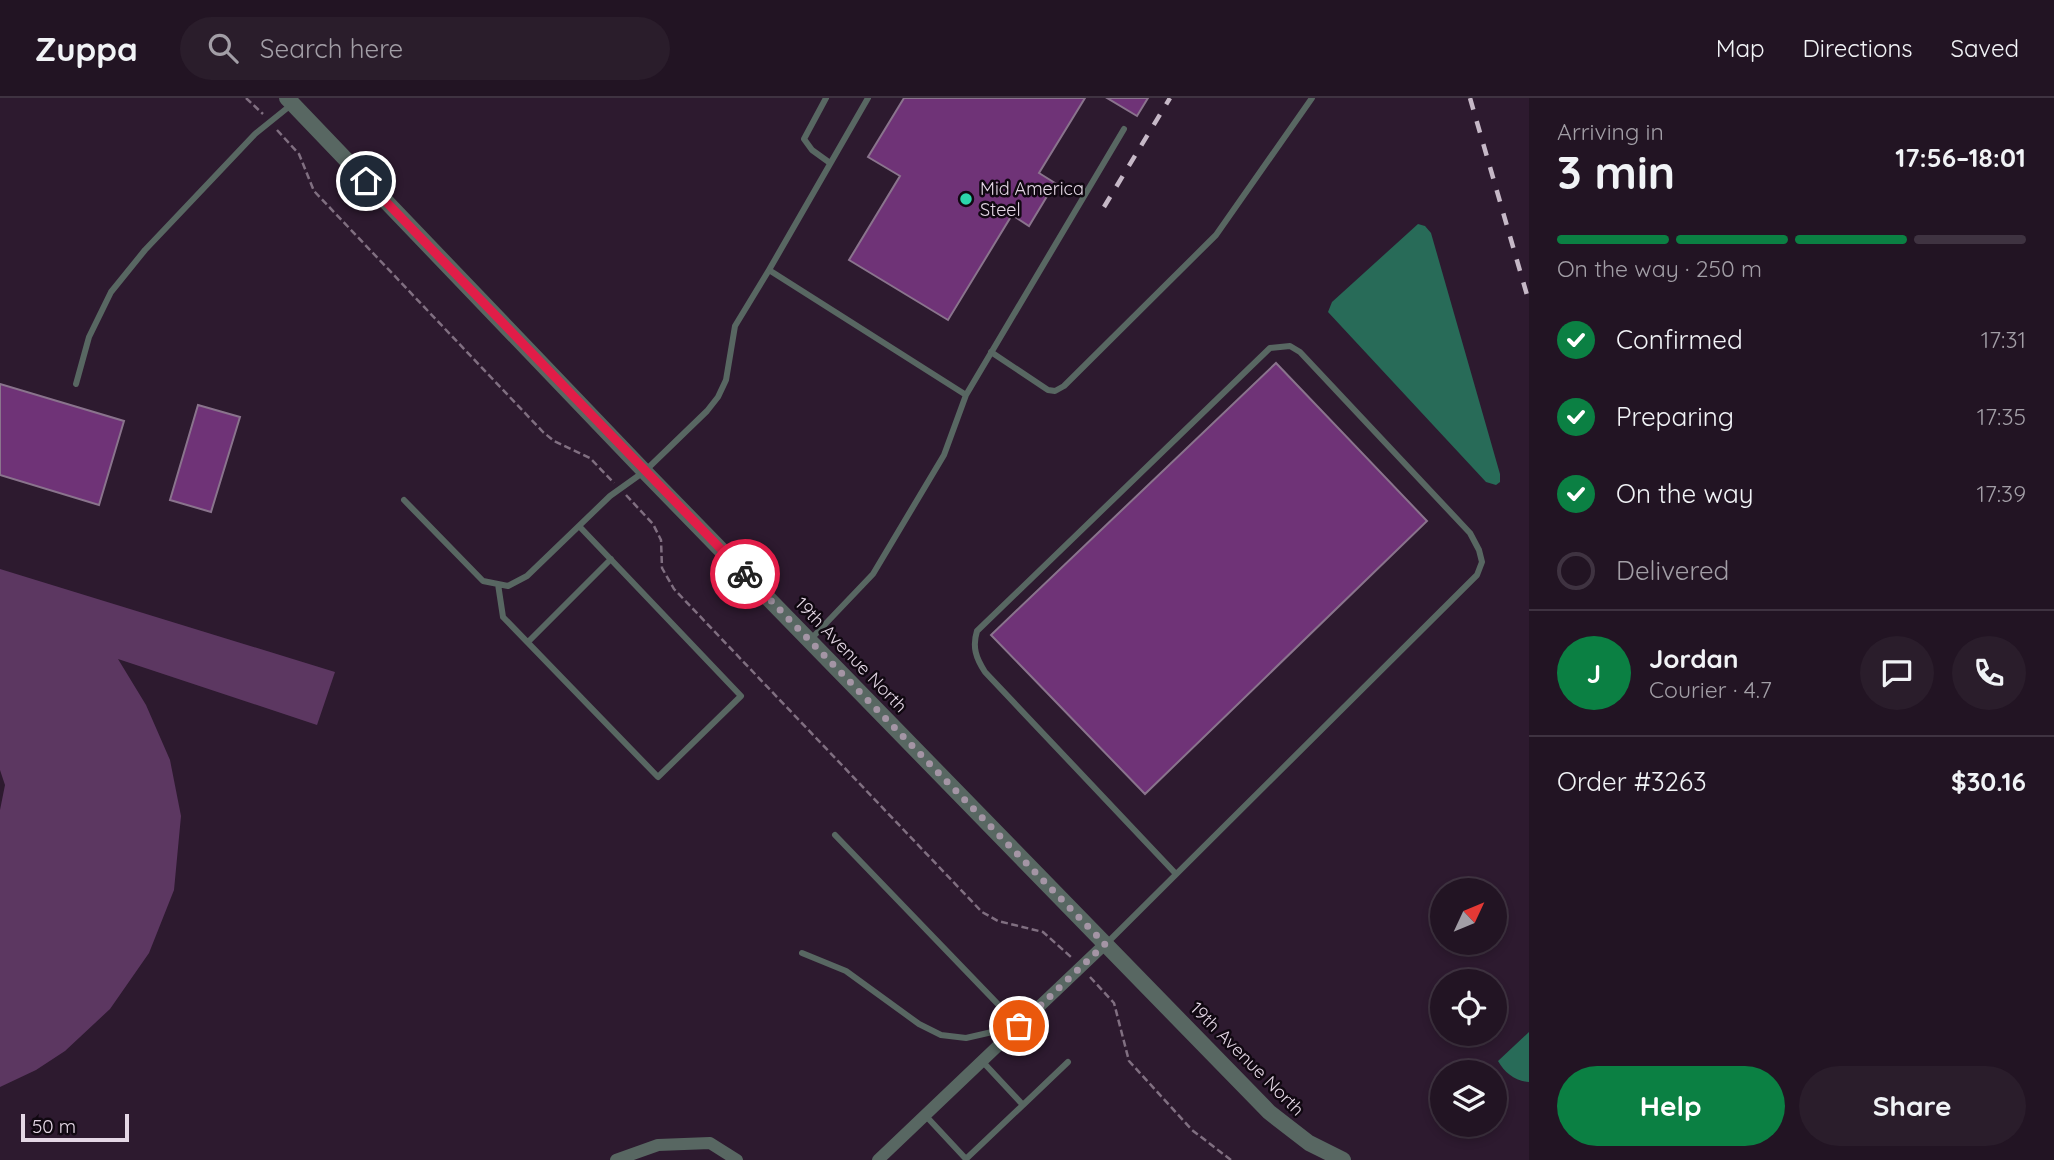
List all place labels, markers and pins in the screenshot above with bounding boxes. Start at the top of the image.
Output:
pin [336,151,396,211]
place label: Mid America Steel [980,177,1084,221]
marker: Mid America Steel [958,191,974,207]
pin [989,996,1049,1056]

